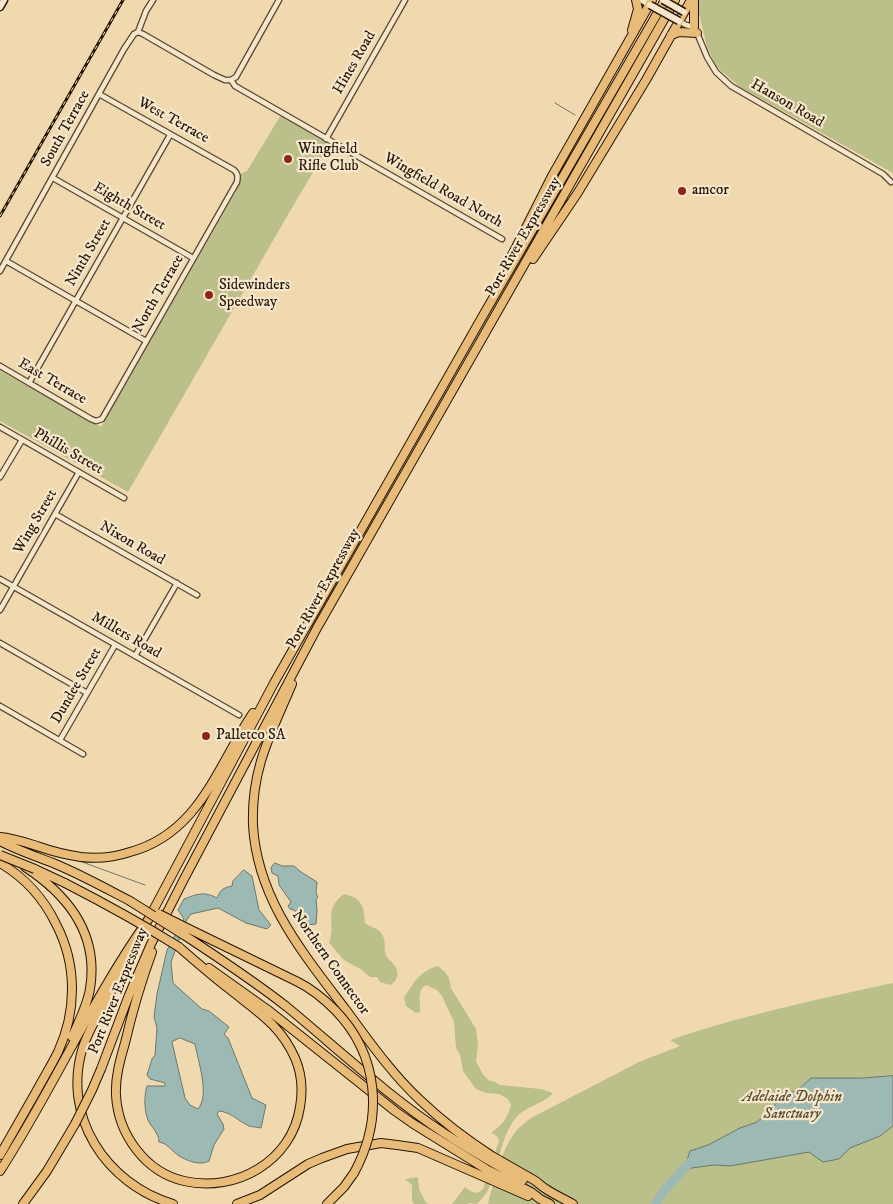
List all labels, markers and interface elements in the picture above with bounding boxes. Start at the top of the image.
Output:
street label: Hines Road [330,28,380,98]
street label: Hanson Road [747,76,827,132]
street label: South Terrace [38,88,94,170]
street label: West Terrace [134,94,212,148]
place label: Wingfield Rifle Club [298,141,358,176]
street label: Wingfield Road North [380,150,506,232]
marker: Wingfield Rifle Club [282,153,294,165]
street label: Port River Expressway [482,174,566,300]
street label: Eighth Street [89,179,169,235]
place label: amcor [692,182,729,200]
marker: amcor [676,185,688,197]
street label: Ninth Street [62,216,116,290]
street label: North Terrace [129,252,189,336]
place label: Sidewinders Speedway [219,277,290,312]
marker: Sidewinders Speedway [203,289,215,301]
street label: East Terrace [14,355,90,409]
street label: Phillis Street [30,425,106,479]
street label: Wing Street [10,487,62,557]
street label: Nixon Road [96,518,168,570]
street label: Port River Expressway [283,526,365,652]
street label: Millers Road [88,609,164,663]
street label: Dundee Street [48,645,106,727]
place label: Palletco SA [216,727,285,745]
marker: Palletco SA [200,730,212,742]
street label: Northern Connector [287,907,373,1019]
street label: Port River Expressway [85,925,153,1057]
park label: Adelaide Dolphin Sanctuary [742,1089,842,1124]

